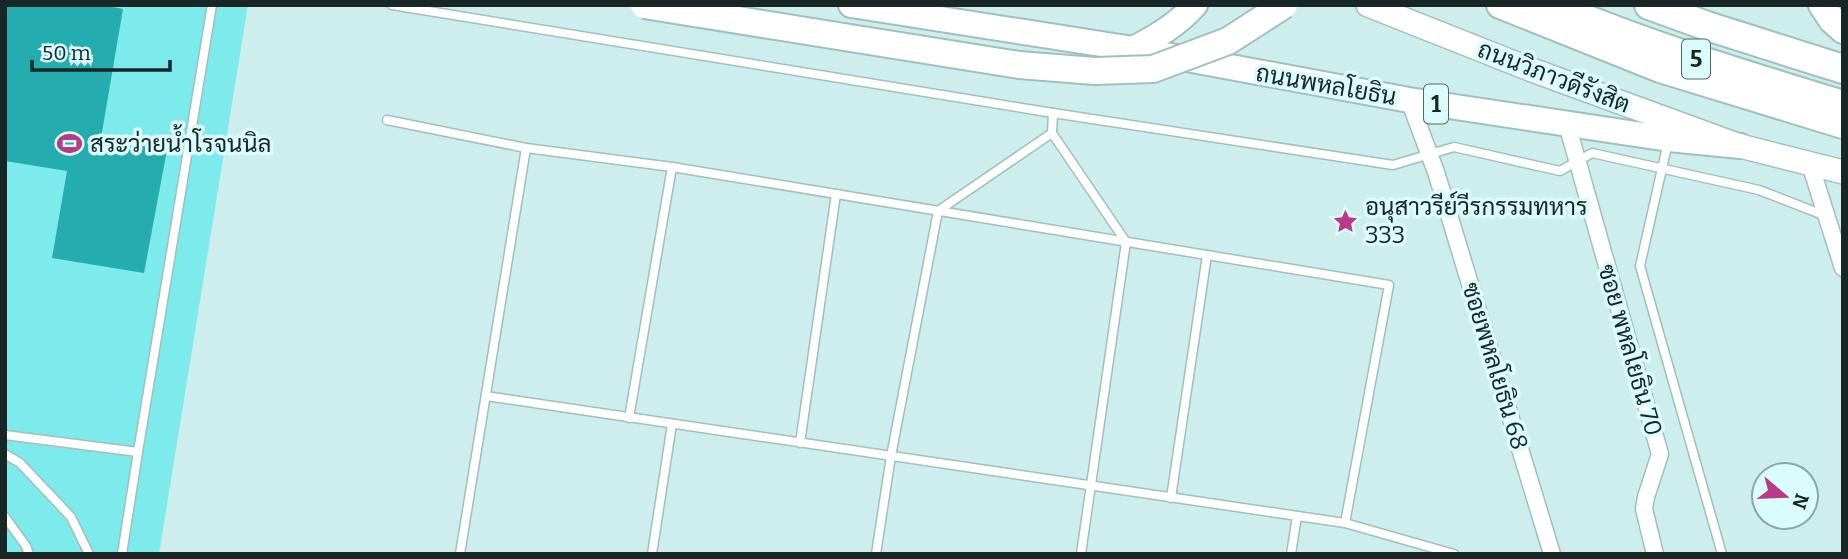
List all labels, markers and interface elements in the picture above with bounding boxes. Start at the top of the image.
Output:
scale bar [32,28,170,72]
street label: ถนนวิภาวดีรังสิต [1474,34,1634,119]
text: 50 m [42,40,91,66]
road number: 5 [1682,40,1710,78]
street label: ถนนพหลโยธิน [1254,57,1399,111]
road number: 1 [1424,85,1448,124]
place label: สระว่ายน้ำโรจนนิล [90,124,272,158]
sports icon: สระว่ายน้ำโรจนนิล [56,130,84,158]
place label: อนุสาวรีย์วีรกรรมทหาร 333 [1365,191,1588,249]
place icon: อนุสาวรีย์วีรกรรมทหาร 333 [1331,207,1359,235]
street label: ซอย พหลโยธิน 70 [1592,261,1670,439]
street label: ซอยพหลโยธิน 68 [1456,278,1536,453]
north arrow [1750,461,1820,531]
text: N [1787,491,1814,512]

